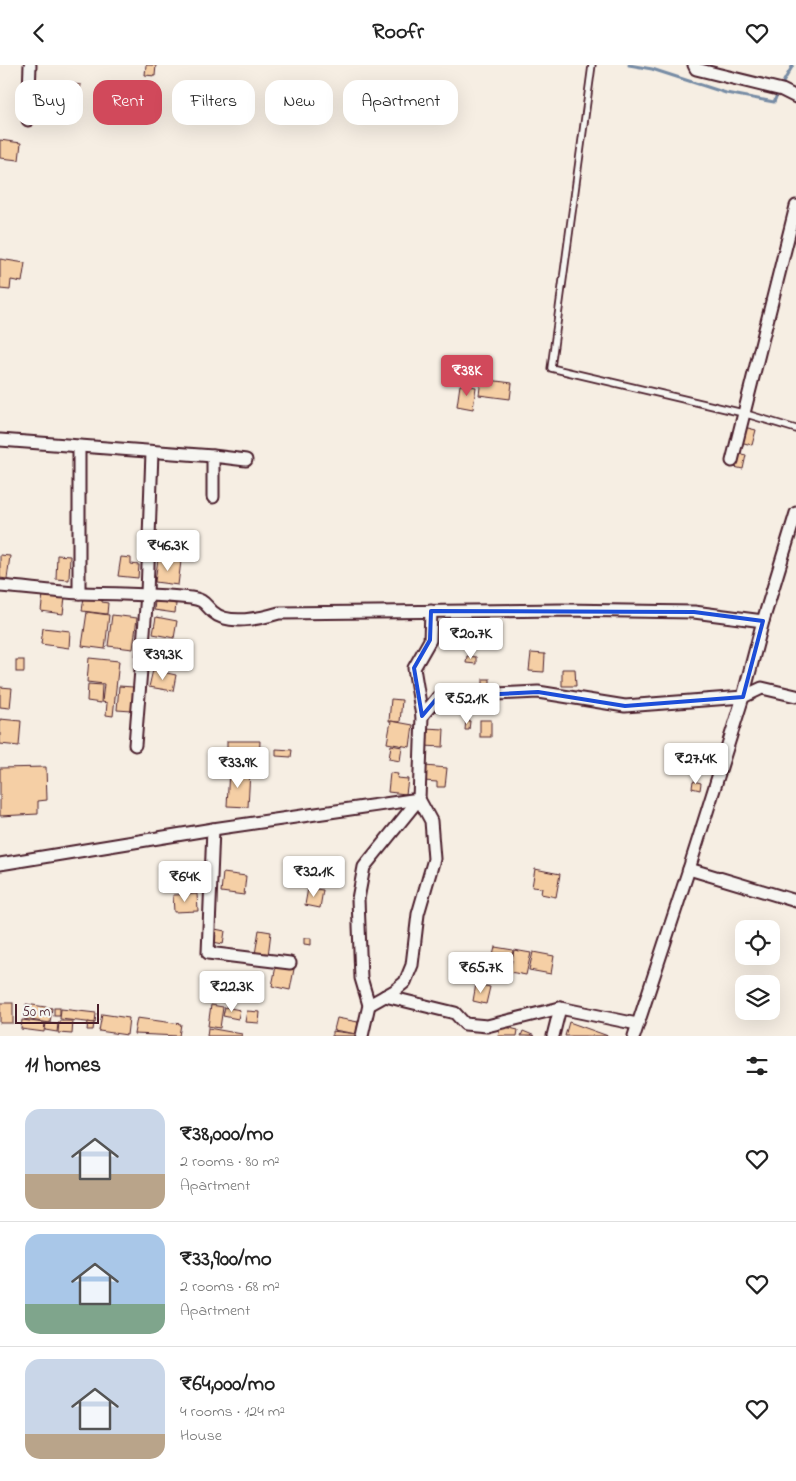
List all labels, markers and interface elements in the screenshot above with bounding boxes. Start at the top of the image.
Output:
text: Roofr [372,17,424,49]
icon: back [25,19,53,47]
icon: heart [743,19,771,47]
chip: Buy [15,80,83,125]
chip: Rent [93,80,162,125]
chip: Filters [172,80,255,125]
chip: New [265,80,333,125]
chip: Apartment [343,80,458,125]
pin: ₹38K [437,355,497,397]
text: ₹38K [452,359,482,383]
pin: ₹46.3K [127,529,209,572]
text: ₹46.3K [148,534,188,558]
pin: ₹20.7K [430,617,512,660]
text: ₹20.7K [450,622,492,646]
pin: ₹39.3K [122,639,204,681]
text: ₹39.3K [144,643,182,667]
pin: ₹52.1K [426,683,508,725]
text: ₹52.1K [446,687,488,711]
pin: ₹27.4K [655,743,737,785]
pin: ₹33.9K [197,747,279,789]
text: ₹27.4K [675,747,717,771]
text: ₹33.9K [219,751,257,775]
pin: ₹32.1K [273,855,355,898]
text: ₹32.1K [294,860,334,884]
pin: ₹64K [155,861,215,903]
text: ₹64K [170,865,201,889]
map controls [735,920,780,1020]
button: locate [735,920,780,965]
pin: ₹65.7K [440,951,522,994]
text: ₹65.7K [459,956,503,980]
pin: ₹22.3K [191,971,273,1013]
text: ₹22.3K [210,975,254,999]
button: layers [735,975,780,1020]
scale bar [15,1001,99,1024]
text: 50 m [22,1002,50,1023]
text: 11 homes [25,1051,101,1081]
icon: filters [743,1052,771,1080]
text: ₹38,000/mo [180,1120,274,1150]
icon: home [65,1129,125,1189]
icon: heart [743,1145,771,1173]
text: 2 rooms · 80 m² [180,1150,280,1174]
text: Apartment [180,1174,250,1198]
text: ₹33,900/mo [180,1245,272,1275]
icon: home [65,1254,125,1314]
icon: heart [743,1270,771,1298]
text: 2 rooms · 68 m² [180,1275,280,1299]
text: Apartment [180,1299,250,1323]
text: ₹64,000/mo [180,1370,275,1400]
icon: home [65,1379,125,1439]
icon: heart [743,1395,771,1423]
text: 4 rooms · 124 m² [180,1400,285,1424]
text: House [180,1424,222,1448]

